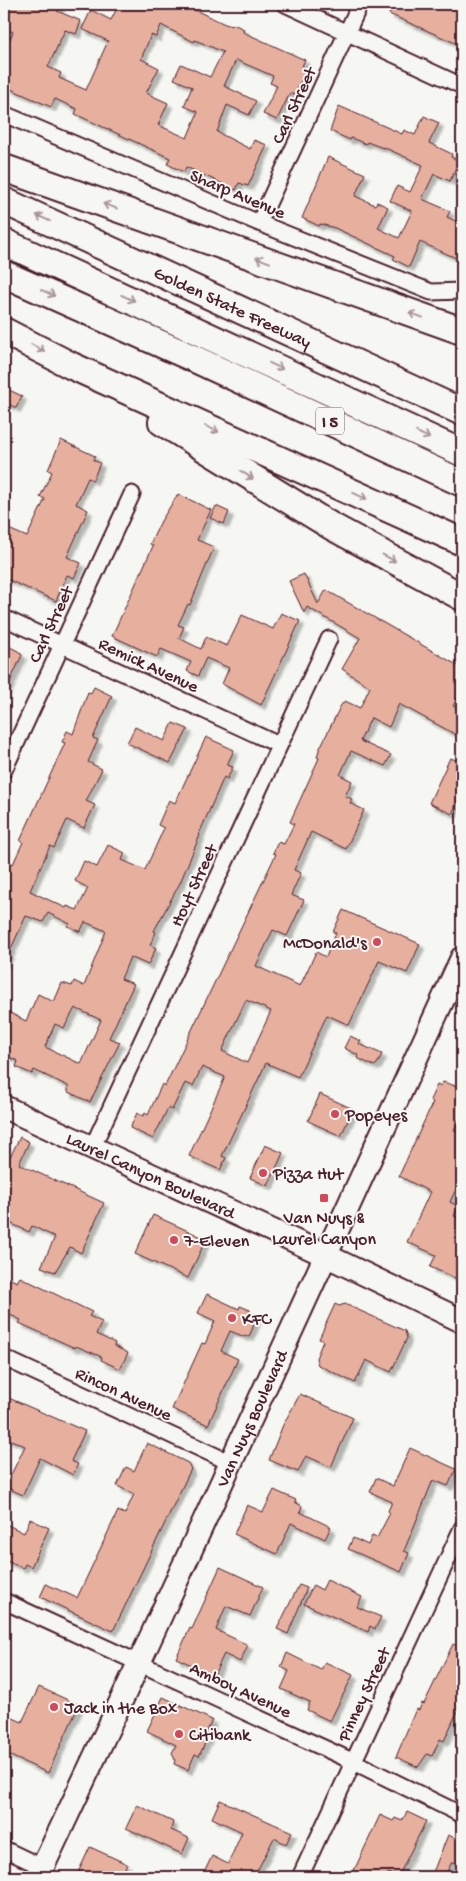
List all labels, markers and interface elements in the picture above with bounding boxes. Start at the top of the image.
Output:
street label: Carl Street [268,63,323,148]
street label: Sharp Avenue [186,166,289,225]
one-way arrow [103,201,118,210]
one-way arrow [36,213,51,223]
one-way arrow [256,255,272,264]
street label: Golden State Freeway [150,263,314,354]
one-way arrow [40,289,55,299]
one-way arrow [120,294,135,304]
one-way arrow [409,310,425,319]
one-way arrow [30,344,45,353]
one-way arrow [268,362,283,371]
road number: I 5 [316,408,344,434]
one-way arrow [204,425,219,435]
one-way arrow [415,431,430,440]
one-way arrow [240,470,254,480]
one-way arrow [352,492,367,501]
one-way arrow [382,553,396,563]
street label: Carl Street [25,582,80,667]
street label: Remick Avenue [95,634,202,699]
street label: Hoyt Street [167,840,224,930]
place label: McDonald's [283,934,368,955]
marker: McDonald's [371,936,383,948]
place label: Popeyes [344,1106,409,1127]
marker: Popeyes [329,1108,341,1120]
street label: Laurel Canyon Boulevard [62,1129,239,1226]
place label: Pizza Hut [272,1165,345,1186]
marker: Pizza Hut [257,1167,269,1179]
marker: Van Nuys & Laurel Canyon [318,1192,330,1204]
place label: Van Nuys & Laurel Canyon [272,1209,376,1251]
place label: 7-Eleven [183,1232,250,1253]
marker: 7-Eleven [168,1234,180,1246]
place label: KFC [242,1310,272,1331]
marker: KFC [226,1312,238,1324]
street label: Van Nuys Boulevard [213,1346,294,1492]
street label: Rincon Avenue [71,1364,175,1427]
street label: Pinney Street [334,1643,397,1746]
street label: Amboy Avenue [186,1659,295,1724]
place label: Jack in the Box [64,1699,178,1720]
marker: Jack in the Box [48,1701,60,1713]
place label: Citibank [189,1726,252,1747]
marker: Citibank [173,1728,185,1740]

